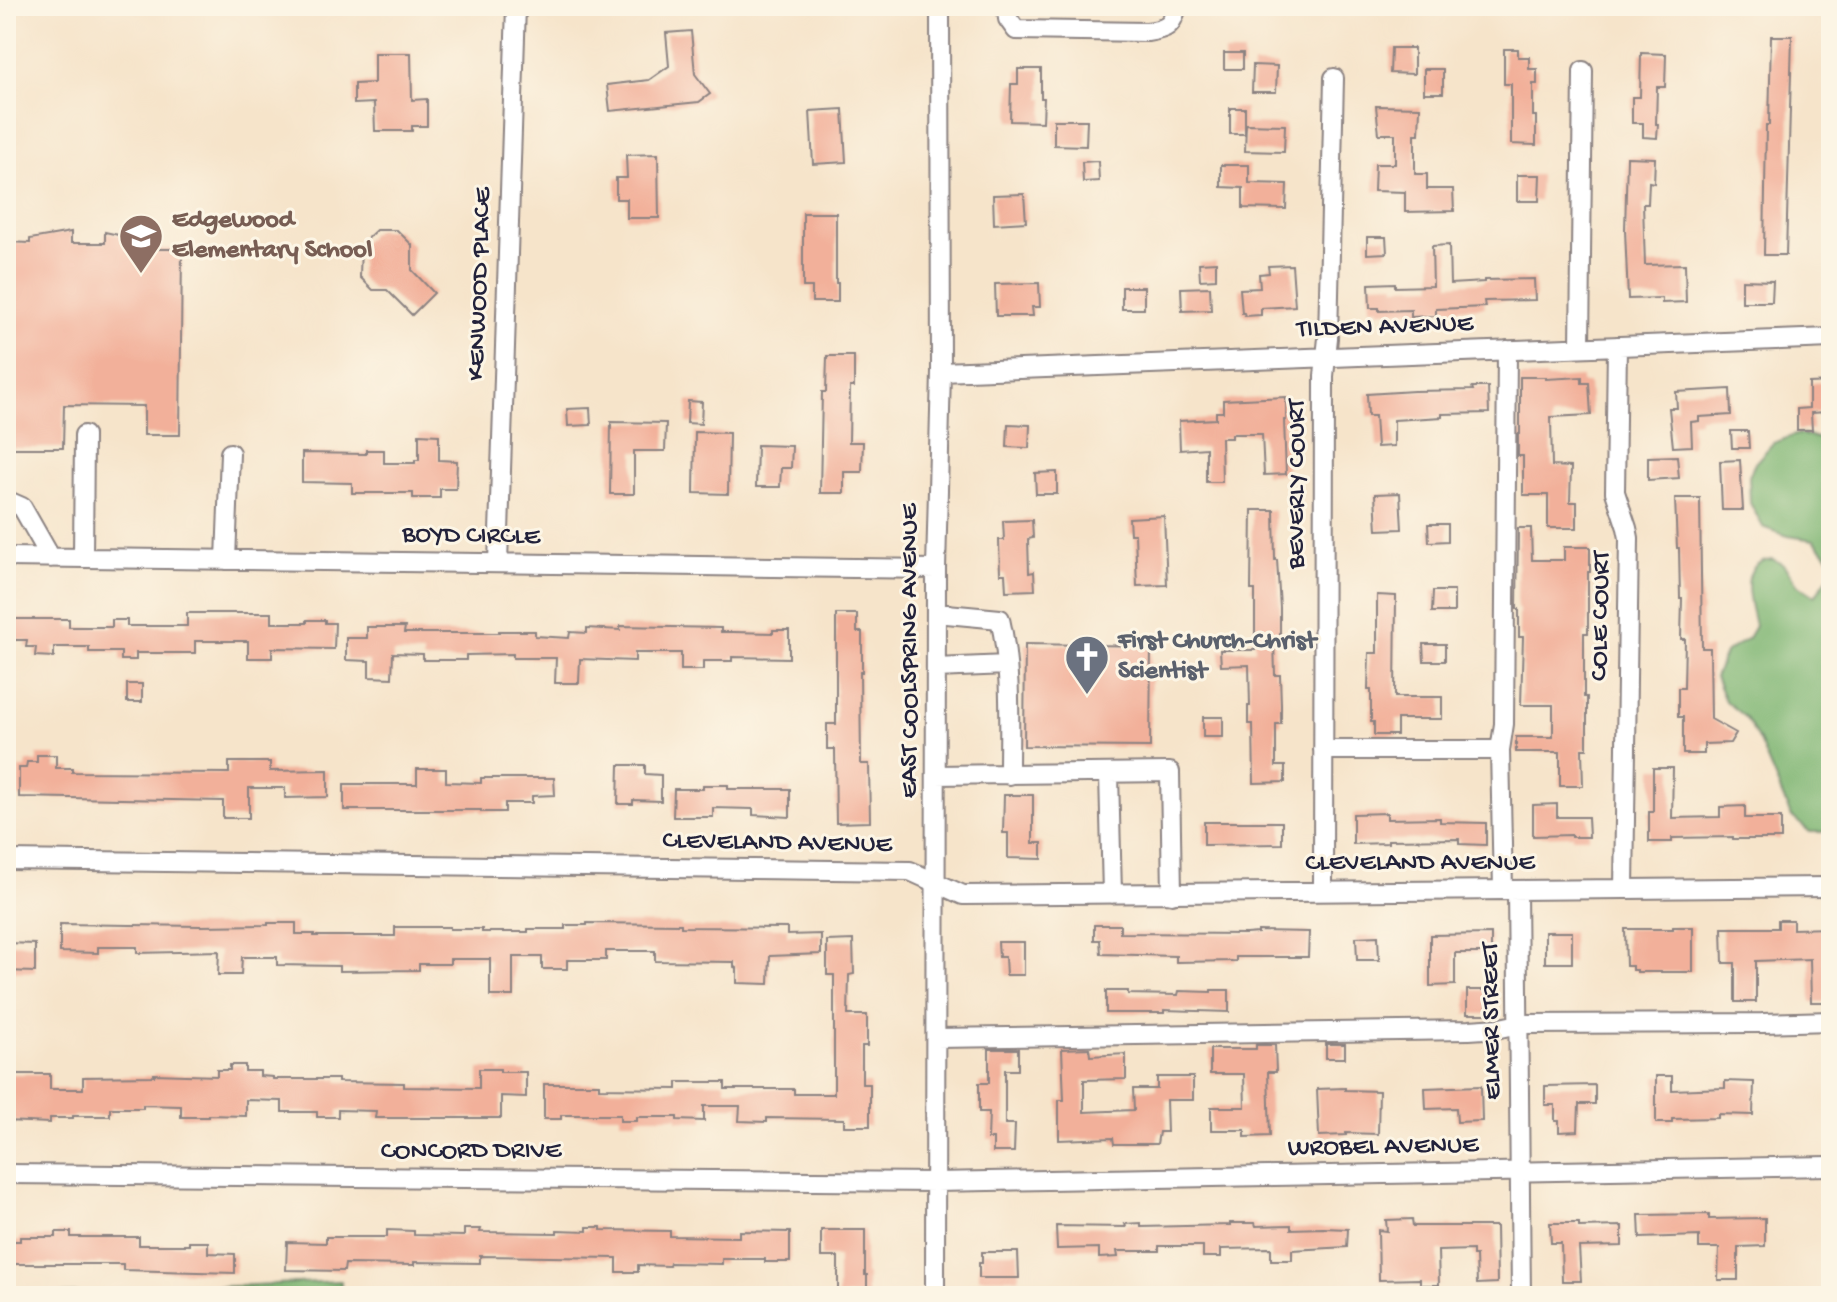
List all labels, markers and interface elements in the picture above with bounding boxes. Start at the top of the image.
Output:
street label: KENWOOD PLACE [462,186,500,381]
place label: Edgewood Elementary School [172,206,373,267]
school or university icon: Edgewood Elementary School [117,212,165,275]
street label: TILDEN AVENUE [1294,309,1474,347]
street label: BEVERLY COURT [1283,398,1314,570]
street label: EAST COOLSPRING AVENUE [896,503,927,798]
street label: BOYD CIRCLE [401,520,541,554]
street label: COLE COURT [1585,550,1619,681]
place label: First Church-Christ Scientist [1117,627,1318,688]
church icon: First Church-Christ Scientist [1063,633,1111,696]
street label: CLEVELAND AVENUE [662,826,893,862]
street label: CLEVELAND AVENUE [1305,849,1536,880]
street label: ELMER STREET [1476,941,1510,1100]
street label: WROBEL AVENUE [1287,1131,1479,1165]
street label: CONCORD DRIVE [381,1137,562,1168]

